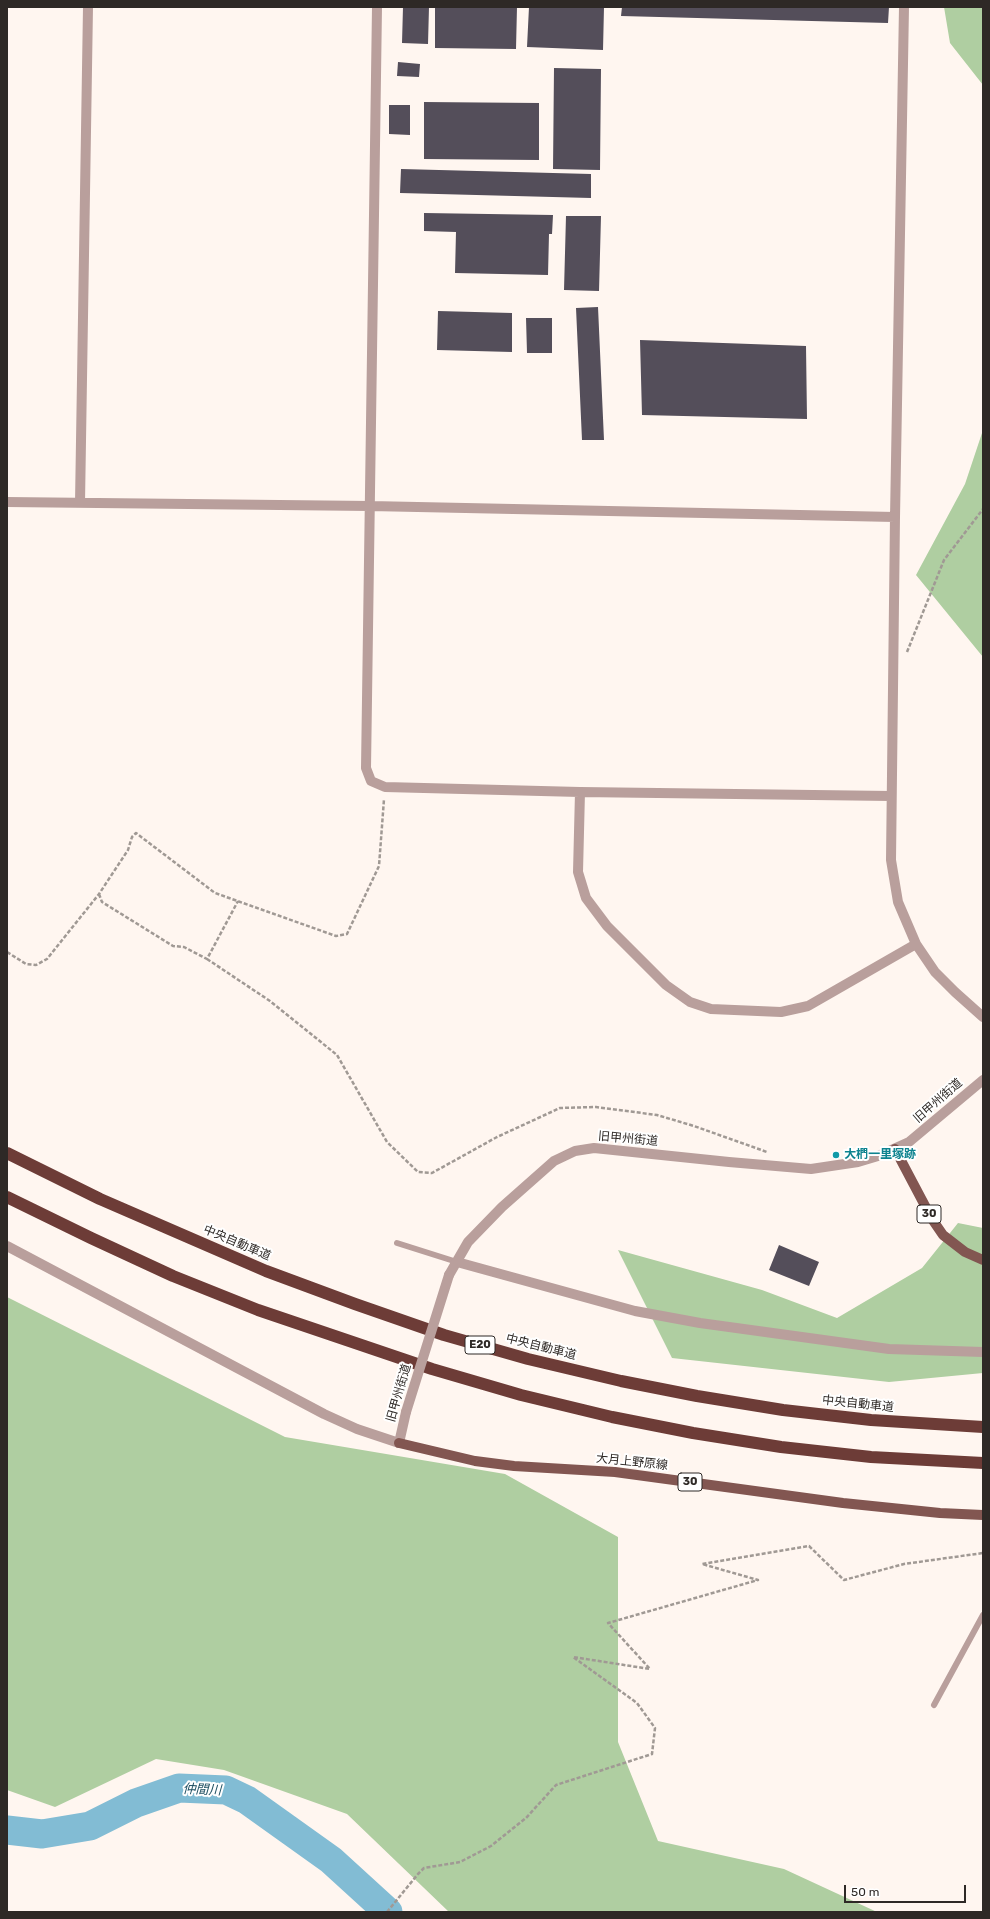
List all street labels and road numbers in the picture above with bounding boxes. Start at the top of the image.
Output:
street label: 旧甲州街道 [911,1076,965,1126]
street label: 旧甲州街道 [597,1129,659,1149]
road number: 30 [917,1205,941,1223]
street label: 中央自動車道 [201,1222,273,1264]
street label: 中央自動車道 [504,1331,578,1363]
road number: E20 [465,1336,495,1354]
street label: 旧甲州街道 [384,1362,414,1424]
street label: 中央自動車道 [821,1393,895,1415]
street label: 大月上野原線 [595,1451,669,1473]
road number: 30 [678,1473,702,1491]

